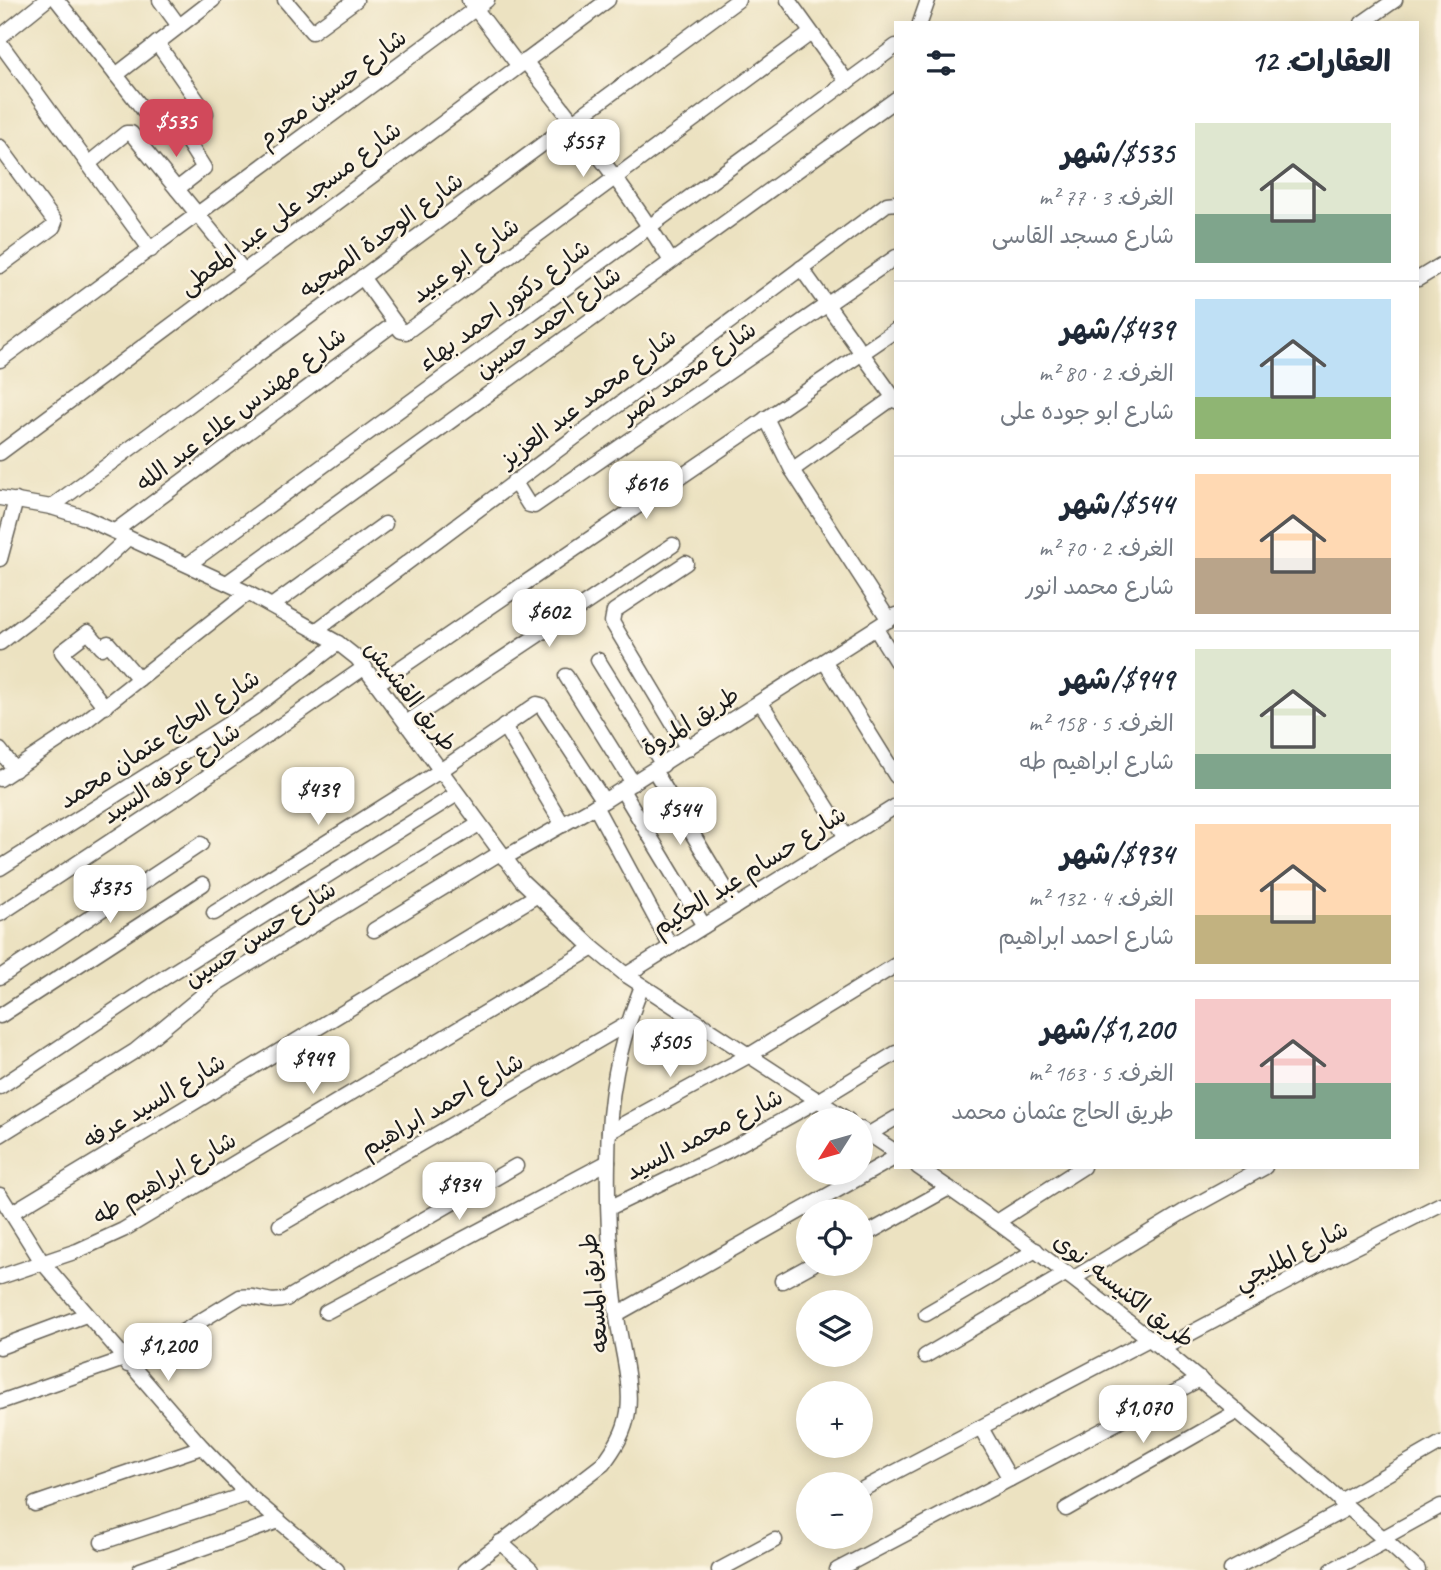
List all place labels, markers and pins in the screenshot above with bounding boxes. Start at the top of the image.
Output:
pin: $535 [135,100,217,159]
pin: $557 [542,120,624,179]
pin: $616 [605,462,687,521]
pin: $602 [508,590,590,649]
pin: $439 [277,768,359,827]
pin: $544 [639,788,721,847]
pin: $375 [69,866,151,925]
pin: $505 [629,1020,711,1079]
pin: $949 [272,1036,354,1096]
pin: $934 [418,1162,500,1222]
pin: $1,200 [111,1324,225,1383]
pin: $1,070 [1086,1386,1200,1445]

